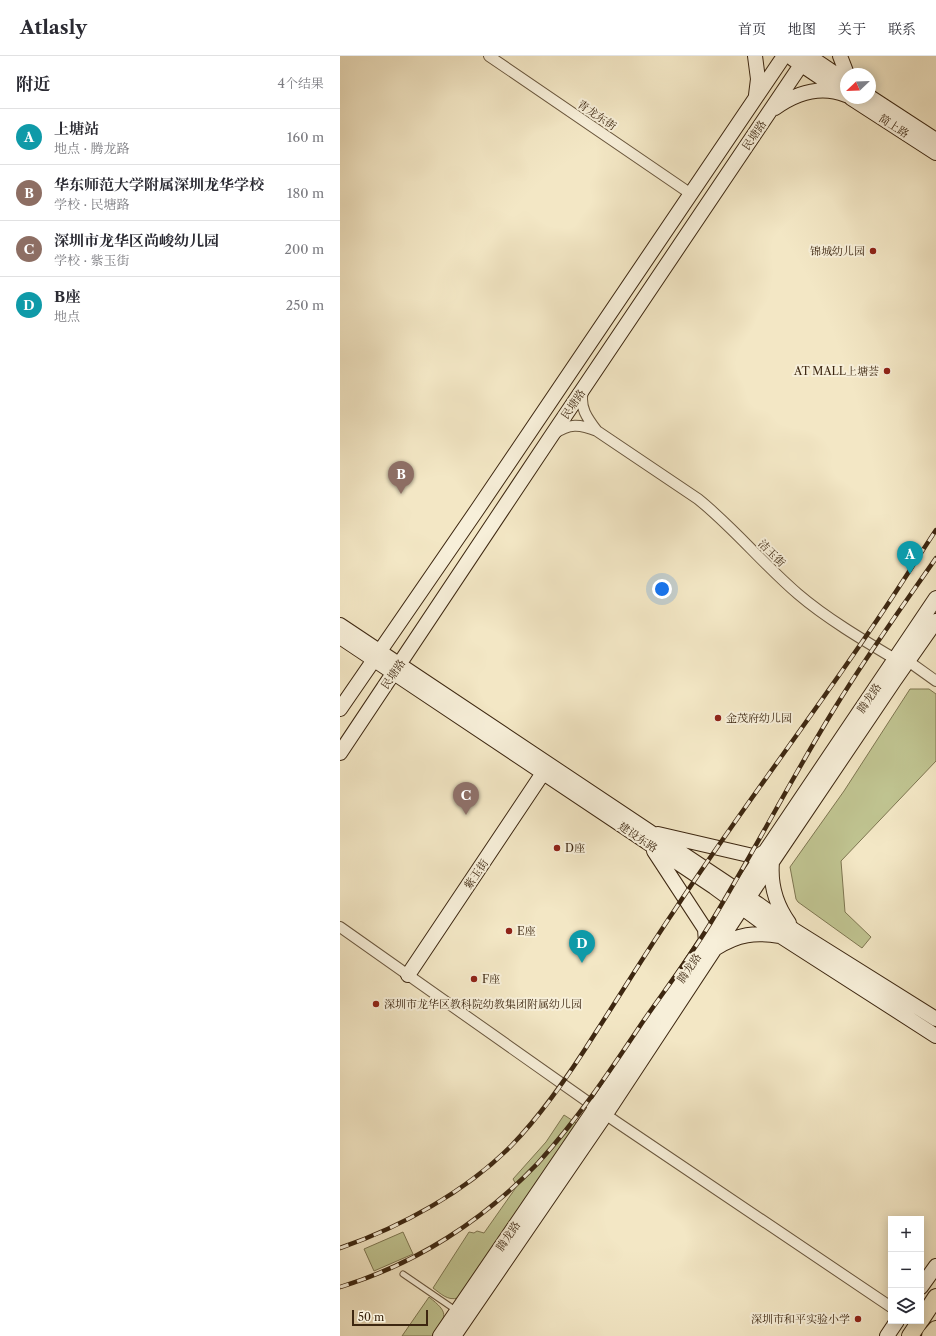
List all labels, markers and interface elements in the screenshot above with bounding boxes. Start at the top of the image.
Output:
text: Atlasly [20,16,87,39]
text: 首页 [738,20,766,38]
text: 地图 [788,20,816,38]
text: 关于 [838,20,866,38]
text: 联系 [888,20,916,38]
north arrow [840,68,876,104]
text: 附近 [16,74,50,94]
text: 4个结果 [277,75,324,91]
street label: 青龙东街 [575,97,619,133]
street label: 简上路 [876,111,912,141]
street label: 民塘路 [739,117,769,153]
text: 上塘站 [54,119,99,138]
text: A [24,129,34,145]
text: 160 m [287,129,324,145]
text: 地点 · 腾龙路 [54,140,130,156]
text: 华东师范大学附属深圳龙华学校 [54,175,264,194]
text: B [24,185,34,201]
text: 180 m [287,185,324,201]
text: 学校 · 民塘路 [54,196,130,212]
text: 深圳市龙华区尚峻幼儿园 [54,231,219,250]
text: C [24,241,34,257]
text: 200 m [284,241,324,257]
place label: 锦城幼儿园 [810,244,865,258]
marker: 锦城幼儿园 [868,246,878,256]
text: 学校 · 紫玉街 [54,252,130,268]
text: B座 [54,287,80,306]
text: D [23,297,35,313]
text: 250 m [286,297,324,313]
text: 地点 [54,308,80,324]
place label: AT MALL上塘荟 [793,364,879,378]
marker: AT MALL上塘荟 [882,366,892,376]
street label: 民塘路 [558,386,588,422]
pin: B [388,461,414,494]
street label: 洁玉街 [755,536,789,570]
pin: A [897,541,923,574]
your location [652,579,672,599]
street label: 民塘路 [378,656,408,692]
street label: 腾龙路 [854,680,884,716]
place label: 金茂府幼儿园 [726,711,792,725]
marker: 金茂府幼儿园 [713,713,723,723]
pin: C [453,782,479,815]
street label: 建设东路 [616,819,660,855]
place label: D座 [565,841,585,855]
marker: D座 [552,843,562,853]
street label: 紫玉街 [461,856,491,892]
place label: E座 [517,924,536,938]
marker: E座 [504,926,514,936]
pin: D [569,930,595,963]
street label: 腾龙路 [674,950,704,986]
place label: F座 [482,972,500,986]
marker: F座 [469,974,479,984]
place label: 深圳市龙华区教科院幼教集团附属幼儿园 [384,997,582,1011]
marker: 深圳市龙华区教科院幼教集团附属幼儿园 [371,999,381,1009]
map controls [888,1216,924,1324]
button: + [888,1216,924,1252]
street label: 腾龙路 [493,1218,523,1254]
button: − [888,1252,924,1288]
button: layers [888,1288,924,1324]
scale bar [352,1308,428,1327]
text: 50 m [358,1310,384,1324]
place label: 深圳市和平实验小学 [751,1312,850,1326]
marker: 深圳市和平实验小学 [853,1314,863,1324]

